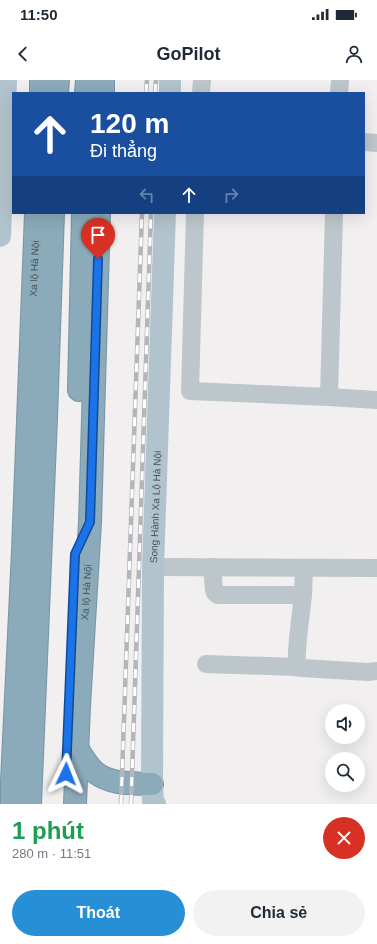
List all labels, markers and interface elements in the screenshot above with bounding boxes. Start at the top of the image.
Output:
text: 11:50 [20,6,58,23]
icon: back [12,43,34,65]
icon: person [343,43,365,65]
text: GoPilot [157,44,221,64]
icon: ahead [24,108,76,160]
text: 120 m [90,108,169,139]
text: Đi thẳng [90,141,157,161]
icon: left [136,184,158,206]
icon: ahead [178,184,200,206]
icon: right [220,184,242,206]
pin [81,218,115,259]
icon: arrive [87,224,109,246]
street label: Xa lộ Hà Nội [28,240,41,297]
street label: Song Hành Xa Lộ Hà Nội [148,451,163,563]
street label: Xa lộ Hà Nội [79,564,93,621]
map controls [325,704,365,792]
button: sound [325,704,365,744]
button: search [325,752,365,792]
position arrow [45,753,87,795]
text: 1 phút [12,817,84,844]
button: close [323,817,365,859]
text: 280 m · 11:51 [12,846,91,861]
button: Thoát [12,890,185,936]
button: Chia sẻ [193,890,365,936]

